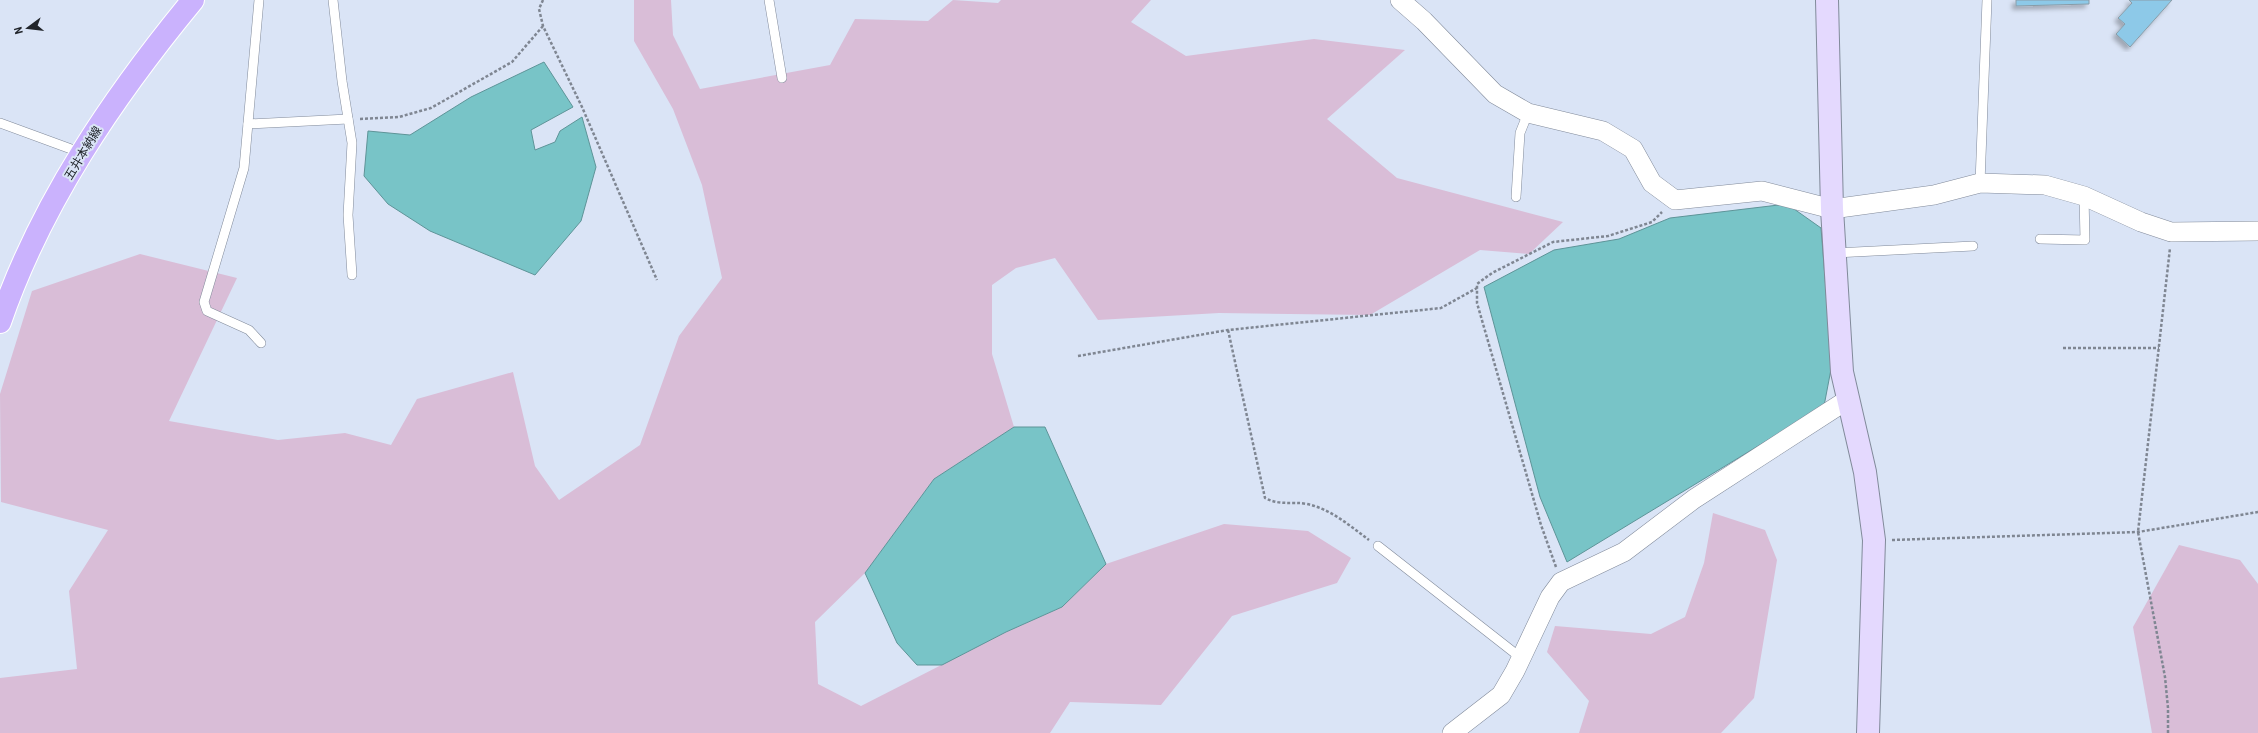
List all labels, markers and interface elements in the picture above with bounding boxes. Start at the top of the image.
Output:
north arrow [8,8,48,48]
text: N [12,25,26,35]
street label: 五井本納線 [62,124,104,182]

